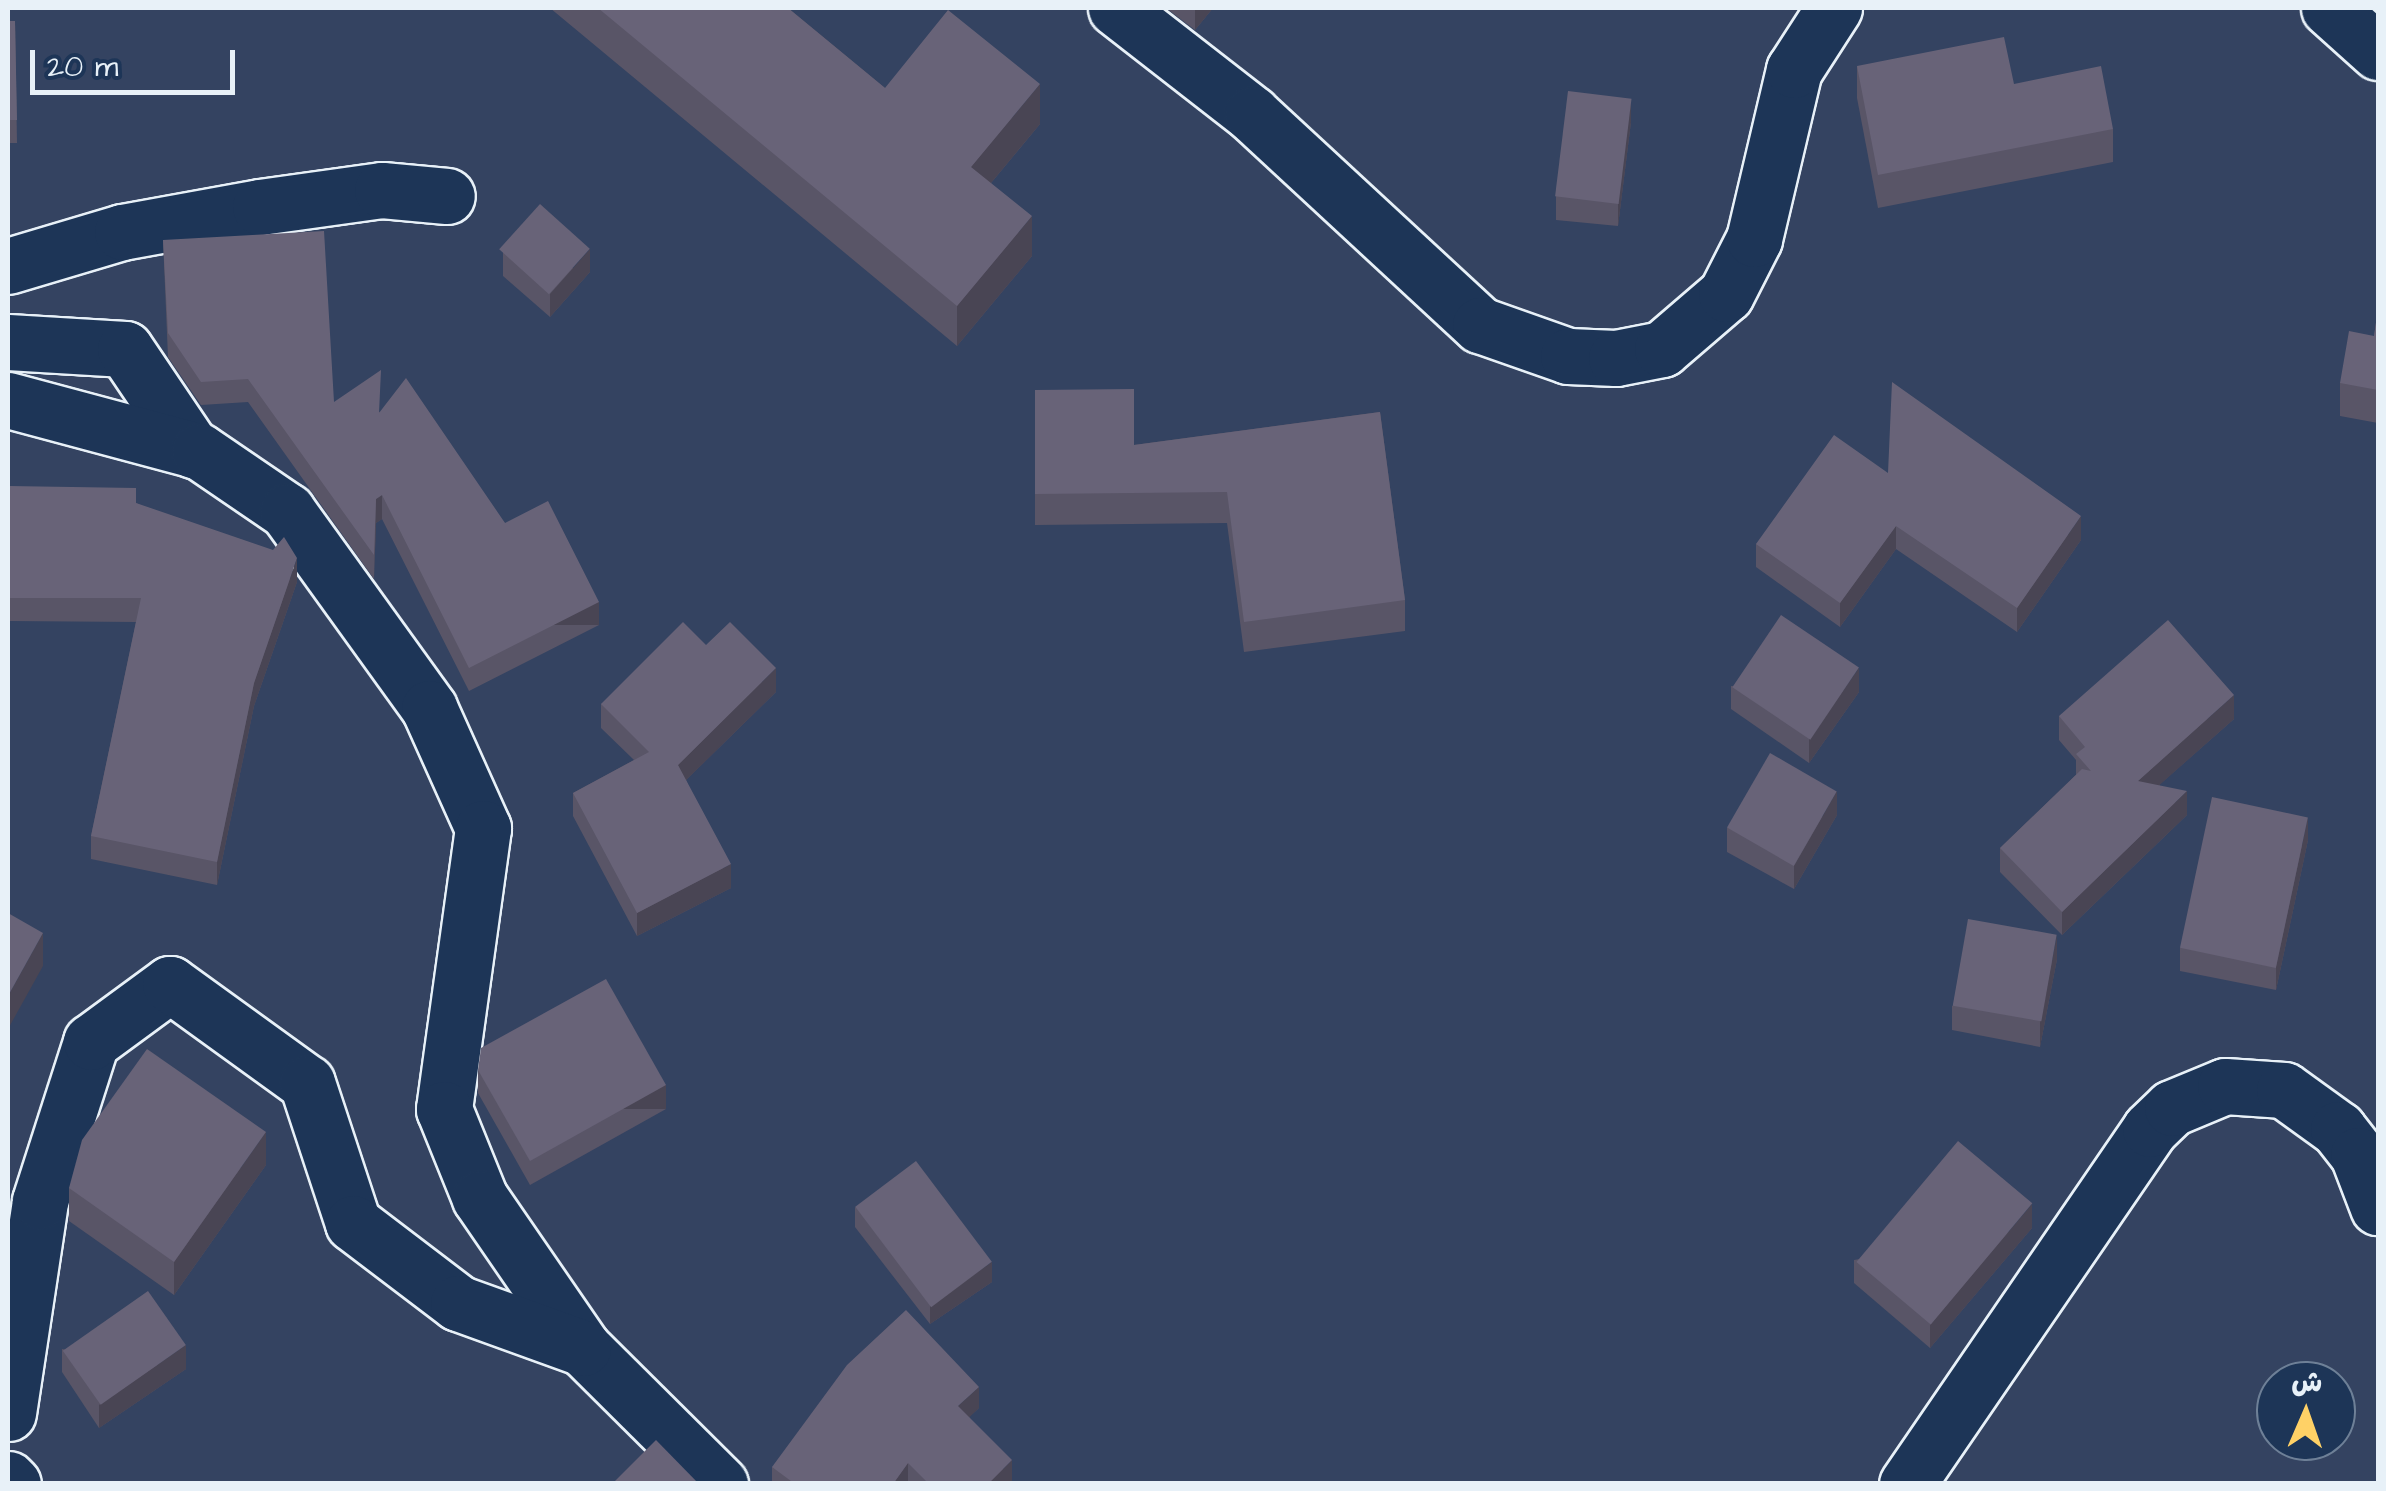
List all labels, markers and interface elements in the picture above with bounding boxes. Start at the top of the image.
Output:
scale bar [35,30,240,92]
text: 20 m [47,46,118,88]
north arrow [2256,1361,2356,1461]
text: ش [2291,1362,2323,1403]

